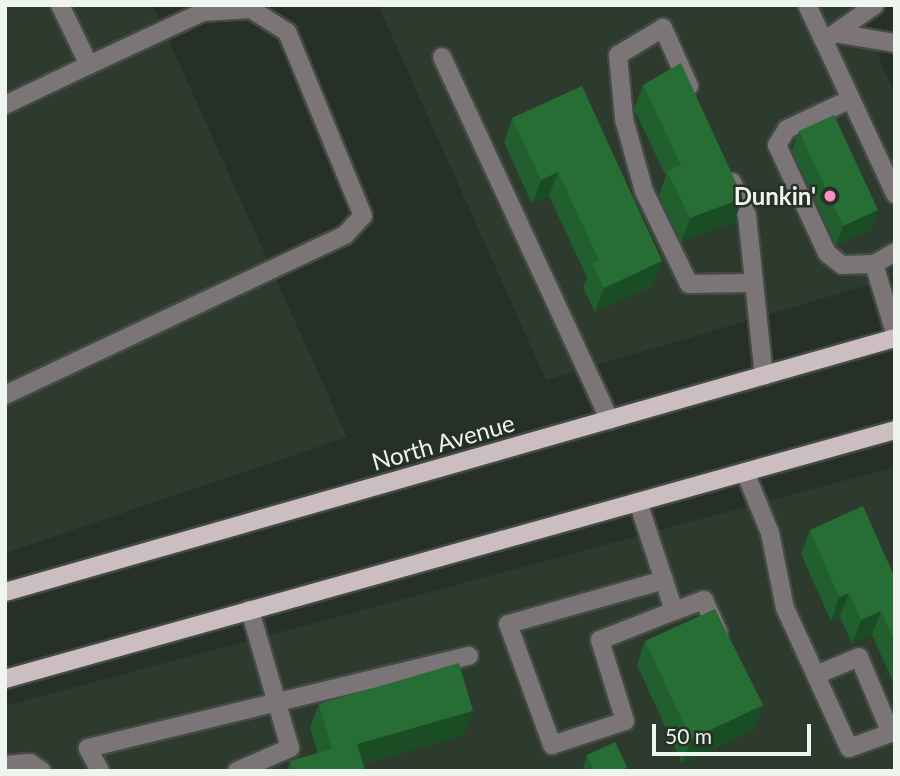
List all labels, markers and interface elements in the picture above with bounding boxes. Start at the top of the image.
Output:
place label: Dunkin' [734,182,816,210]
marker: Dunkin' [822,188,838,204]
street label: North Avenue [368,408,518,476]
scale bar [655,710,814,754]
text: 50 m [665,723,712,748]

